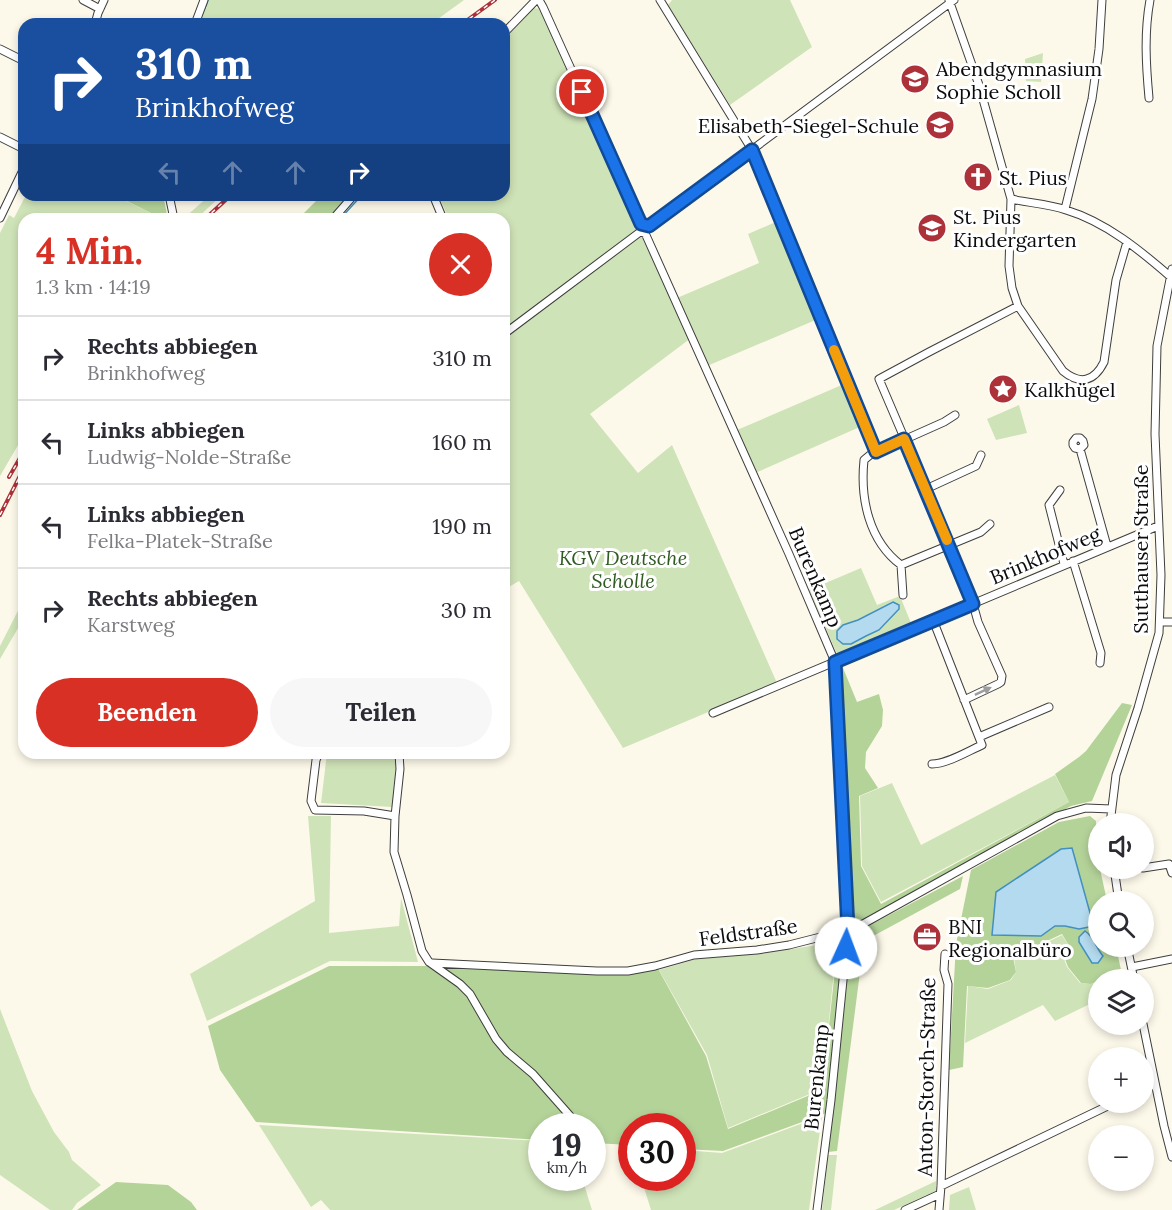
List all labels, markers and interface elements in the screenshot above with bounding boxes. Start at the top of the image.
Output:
text: 310 m [135,37,252,91]
icon: right [36,42,114,120]
place label: Abendgymnasium Sophie Scholl [935,56,1102,104]
school or university icon: Abendgymnasium Sophie Scholl [899,63,931,95]
pin [556,66,607,117]
icon: arrive [565,75,598,108]
text: Brinkhofweg [135,90,294,124]
school or university icon: Elisabeth-Siegel-Schule [924,109,956,141]
place label: Elisabeth-Siegel-Schule [698,113,919,138]
icon: left [153,156,186,189]
icon: ahead [216,156,249,189]
icon: ahead [279,156,312,189]
icon: right [342,156,375,189]
church icon: St. Pius [962,161,994,193]
place label: St. Pius [999,165,1067,190]
place label: St. Pius Kindergarten [953,204,1077,252]
school or university icon: St. Pius Kindergarten [916,212,948,244]
text: 4 Min. [36,228,143,274]
button: close [429,233,492,296]
text: 1.3 km · 14:19 [36,274,151,299]
text: Rechts abbiegen [87,332,258,360]
icon: right [36,342,69,375]
text: 310 m [433,344,492,372]
text: Brinkhofweg [87,360,205,385]
place icon: Kalkhügel [987,373,1019,405]
place label: Kalkhügel [1024,377,1115,402]
text: Links abbiegen [87,416,245,444]
icon: left [36,426,69,459]
text: 160 m [432,428,492,456]
text: Ludwig-Nolde-Straße [87,444,291,469]
street label: Sutthauser Straße [1128,464,1153,634]
text: Links abbiegen [87,500,245,528]
icon: left [36,510,69,543]
text: 190 m [432,512,492,540]
street label: Brinkhofweg [986,520,1105,590]
street label: Burenkamp [784,523,848,631]
text: Felka-Platek-Straße [87,528,273,553]
park label: KGV Deutsche Scholle [559,545,687,593]
text: Rechts abbiegen [87,584,258,612]
icon: right [36,594,69,627]
text: 30 m [441,596,492,624]
text: Karstweg [87,612,175,637]
button: Beenden [36,678,258,747]
button: Teilen [270,678,492,747]
one-way arrow [974,687,991,696]
map controls [1088,813,1154,1191]
button: sound [1088,813,1154,879]
button: search [1088,891,1154,957]
street label: Feldstraße [697,913,799,951]
place label: BNI Regionalbüro [948,914,1072,962]
position arrow [814,916,878,980]
office icon: BNI Regionalbüro [911,921,943,953]
button: layers [1088,969,1154,1035]
street label: Anton-Storch-Straße [912,977,940,1178]
street label: Burenkamp [798,1023,834,1131]
button: + [1088,1047,1154,1113]
speed limit sign: 30 [618,1113,696,1191]
button: − [1088,1125,1154,1191]
text: 19 [552,1126,582,1164]
text: km/h [547,1158,587,1177]

